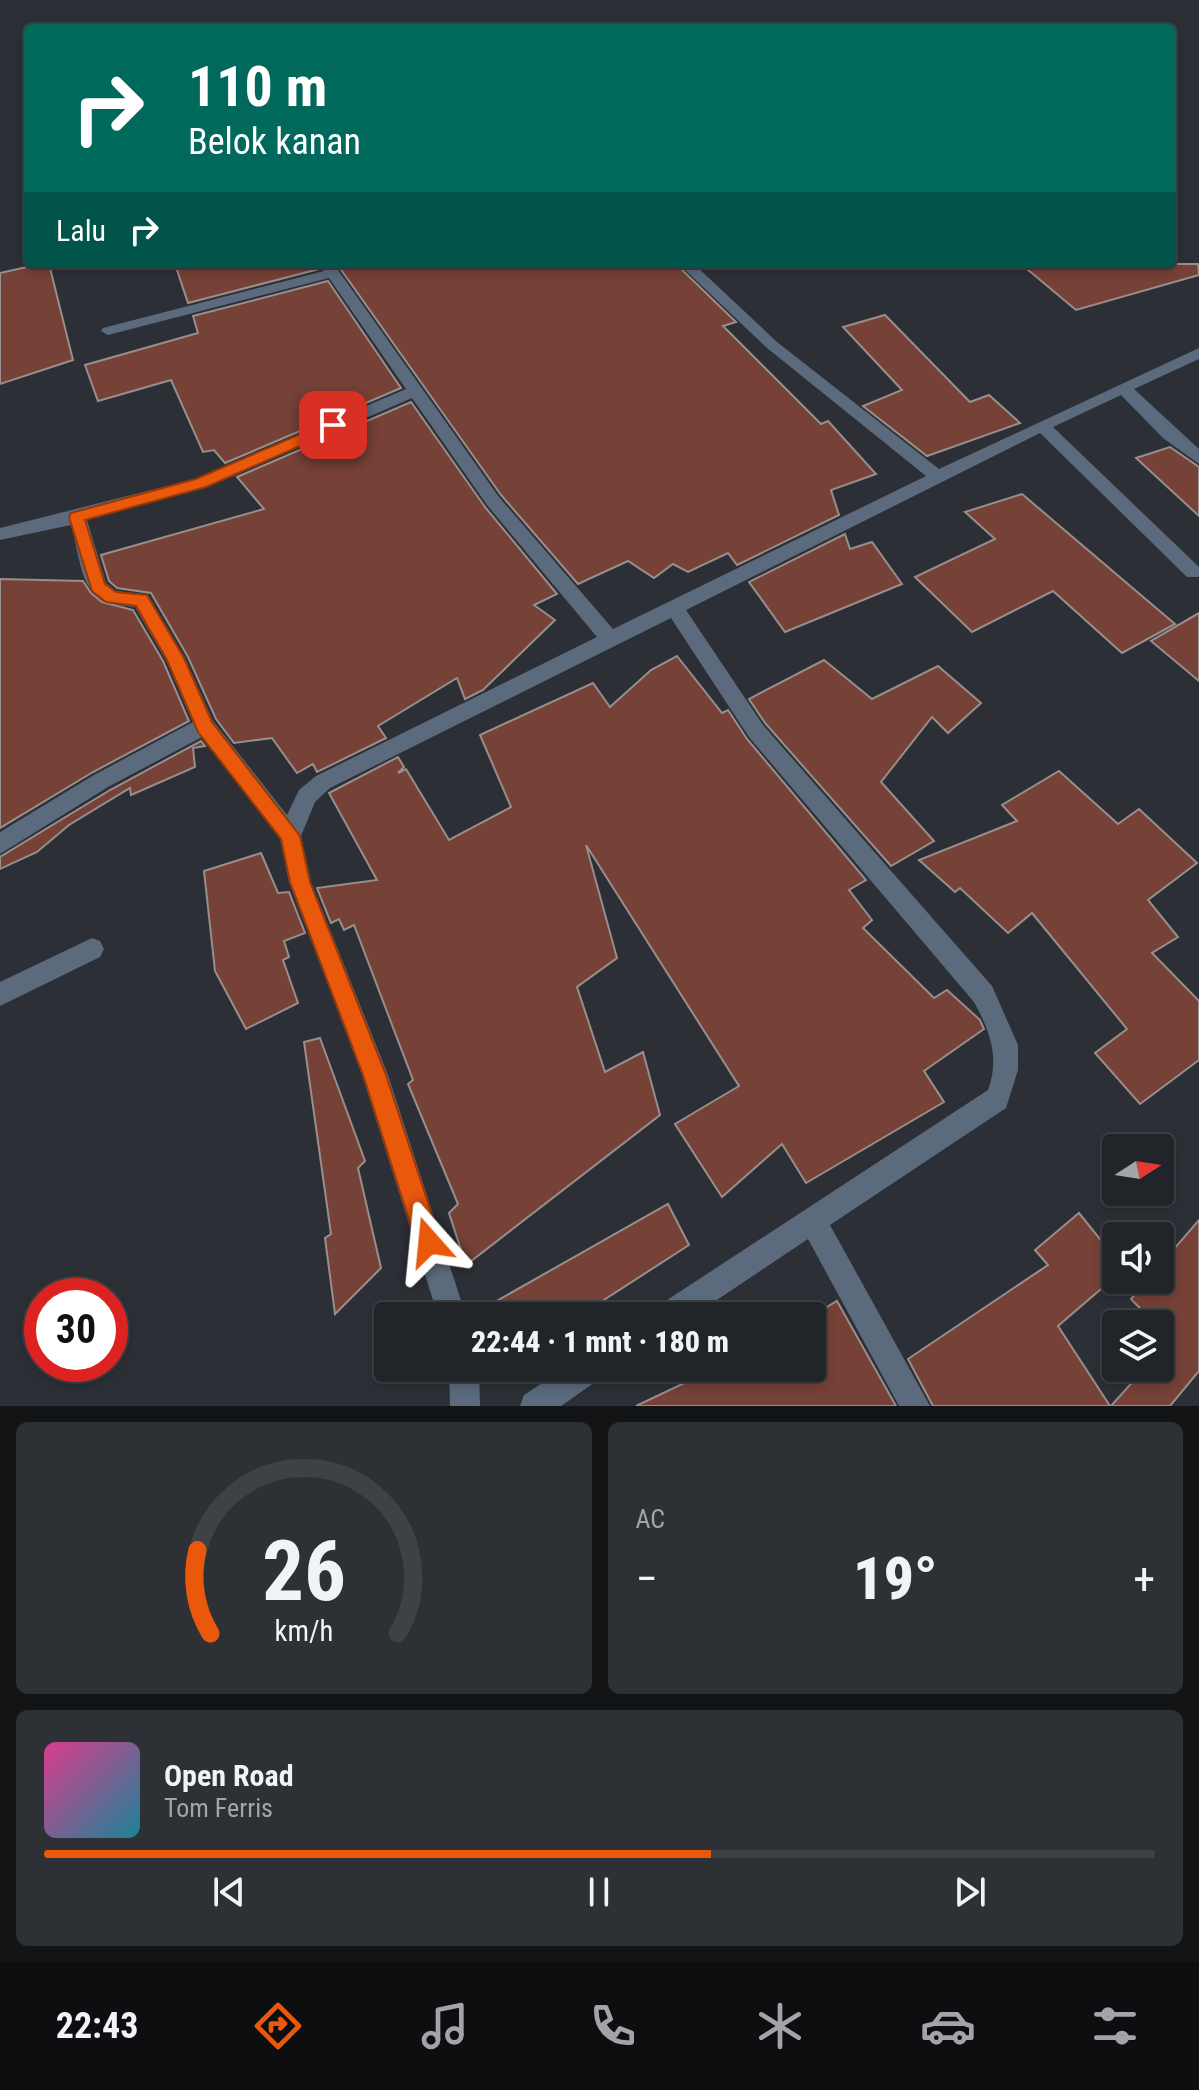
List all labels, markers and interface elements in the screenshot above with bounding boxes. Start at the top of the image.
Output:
text: 110 m [188,54,327,120]
icon: right [56,56,160,160]
text: Belok kanan [188,121,361,163]
icon: right [122,208,166,252]
text: Lalu [56,213,106,248]
pin [299,391,367,459]
icon: arrive [311,403,355,447]
north arrow [1102,1134,1174,1206]
map controls [1102,1134,1174,1382]
position arrow [387,1200,471,1284]
button: sound [1102,1222,1174,1294]
speed limit sign: 30 [24,1278,128,1382]
button: layers [1102,1310,1174,1382]
text: 22:44 · 1 mnt · 180 m [471,1324,729,1359]
text: AC [636,1504,665,1534]
text: 26 [262,1523,346,1620]
text: 19° [853,1543,938,1614]
text: − [636,1553,658,1605]
text: + [1133,1553,1155,1605]
text: km/h [274,1614,333,1648]
text: Open Road [164,1758,294,1793]
text: Tom Ferris [164,1793,273,1823]
icon: previous [207,1870,251,1914]
icon: pause [577,1870,621,1914]
icon: next [948,1870,992,1914]
icon: directions [250,1998,306,2054]
icon: music [417,1998,473,2054]
icon: phone [585,1998,641,2054]
icon: climate [752,1998,808,2054]
icon: car [920,1998,976,2054]
icon: filters [1087,1998,1143,2054]
text: 22:43 [56,2005,138,2047]

